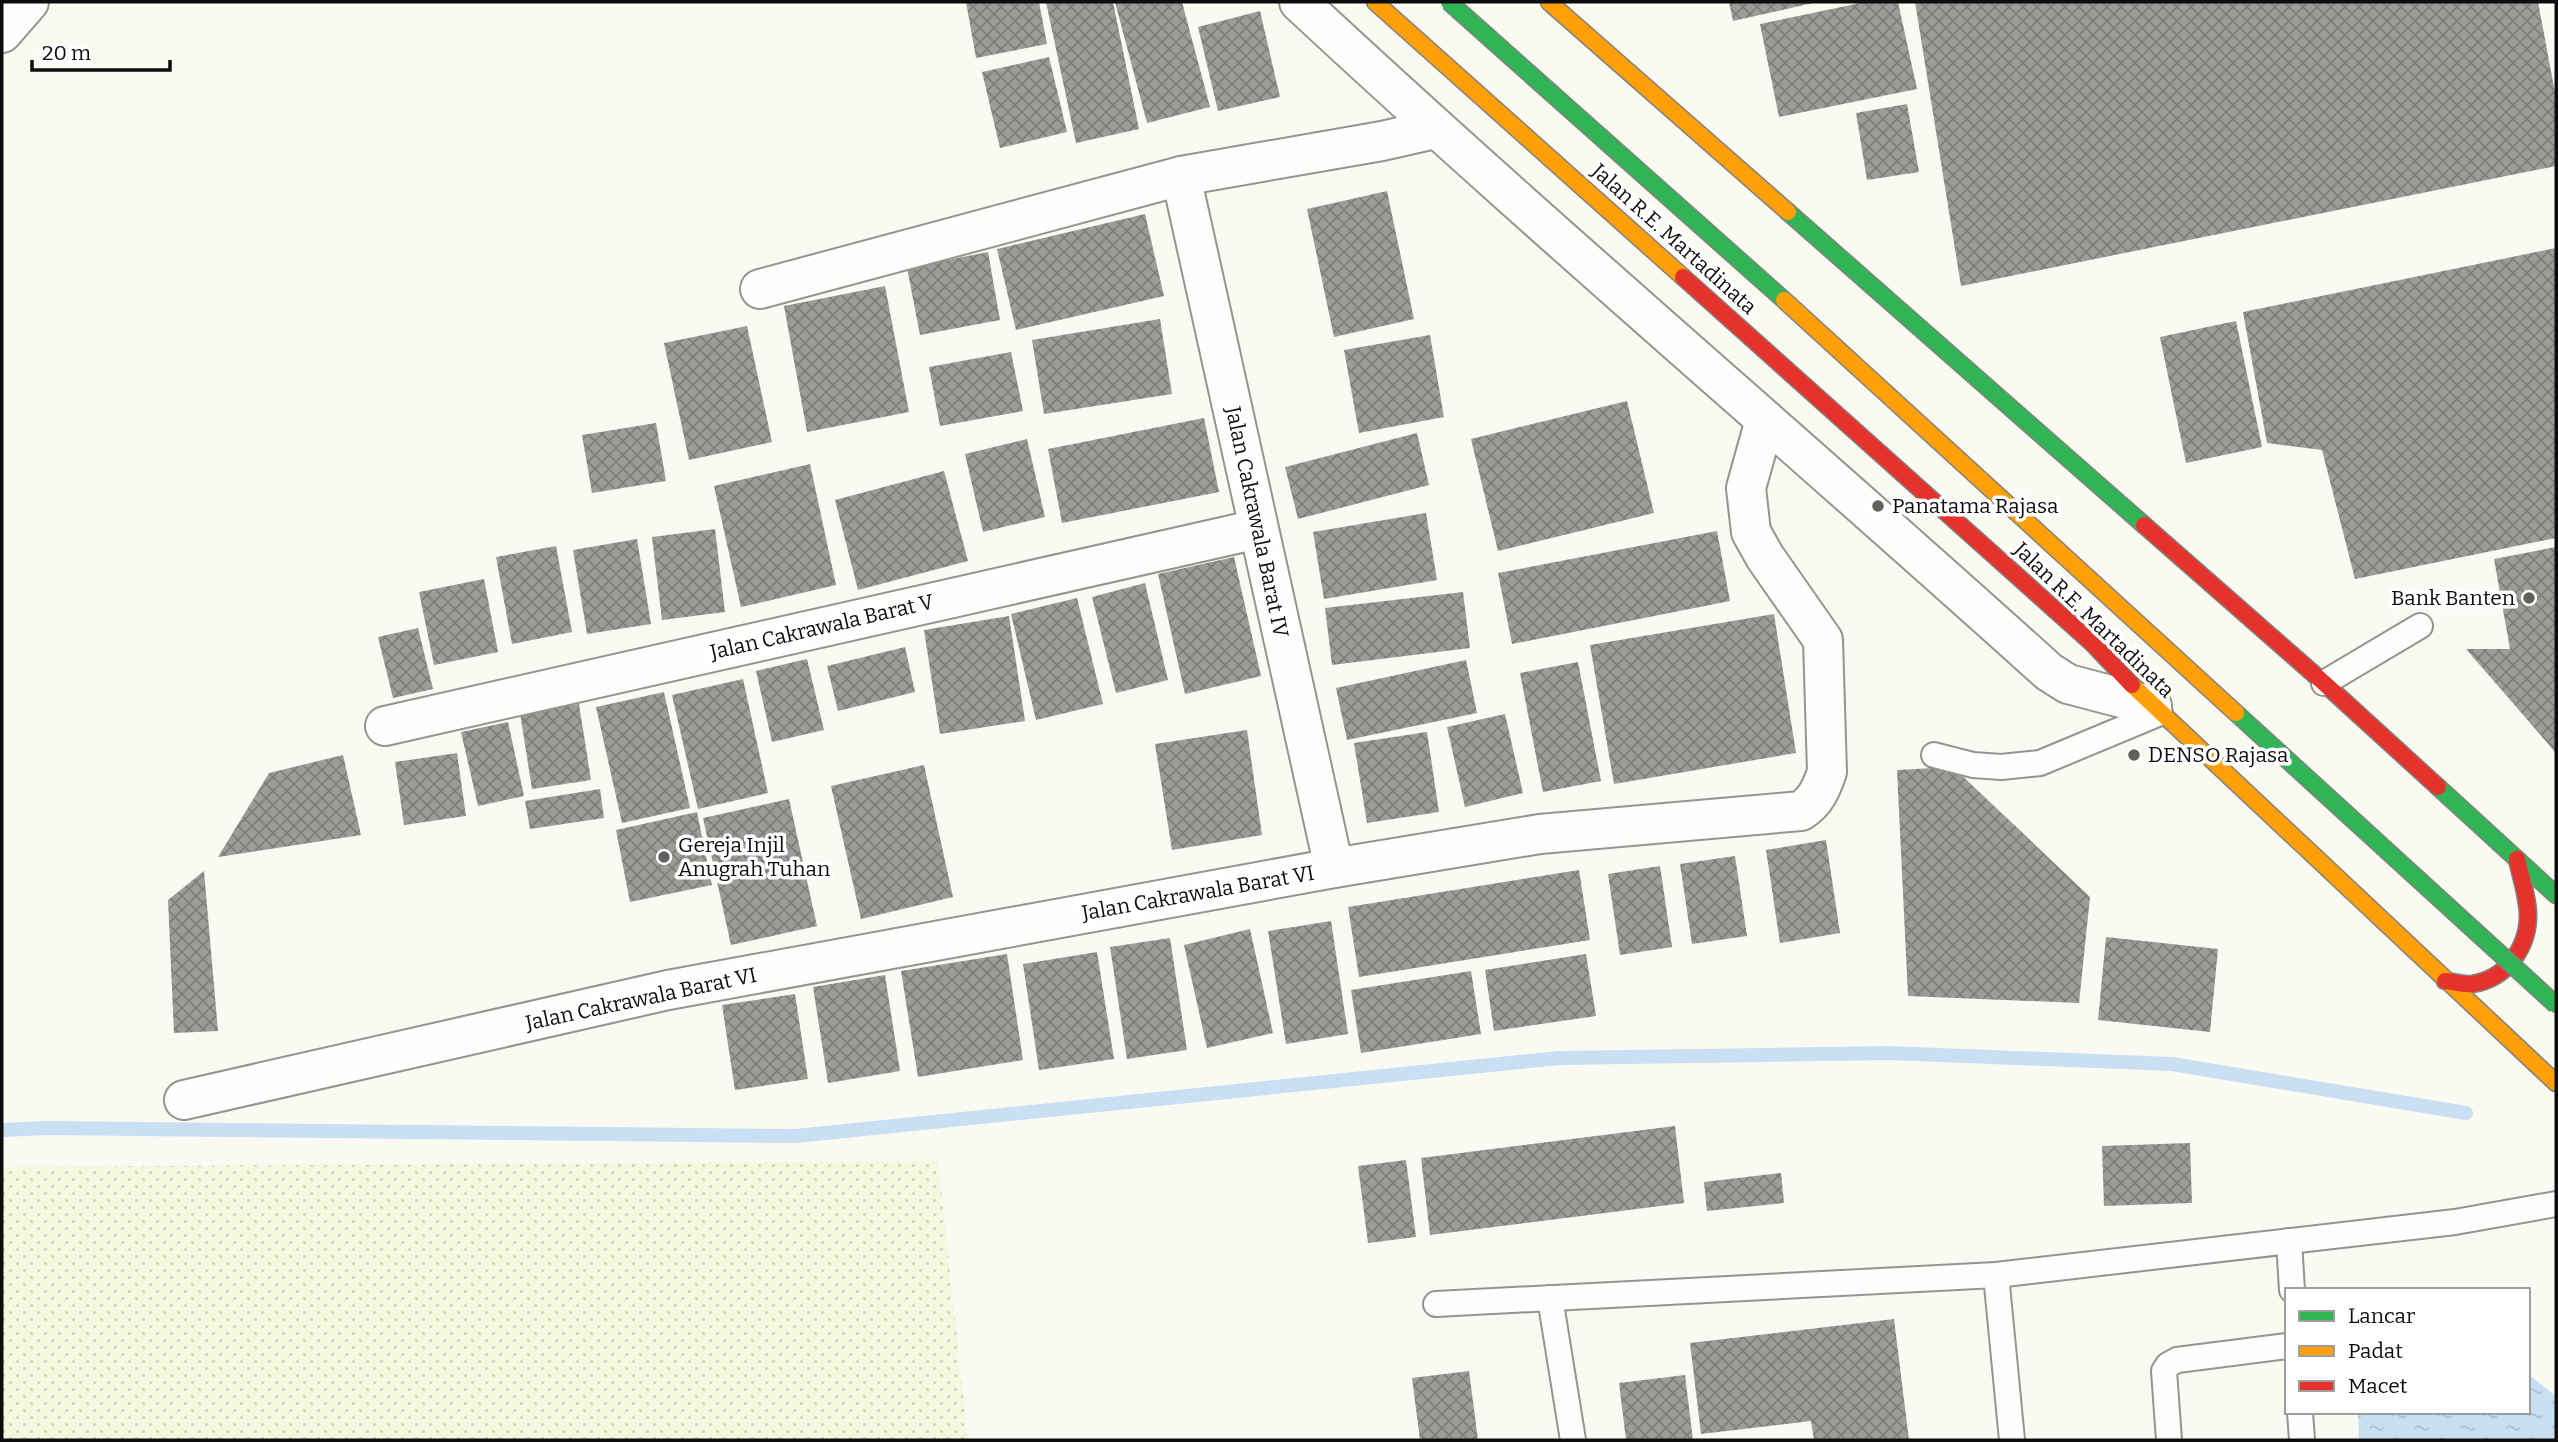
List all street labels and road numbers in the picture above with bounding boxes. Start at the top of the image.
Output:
street label: Jalan R.E. Martadinata [1585,157,1762,320]
street label: Jalan Cakrawala Barat IV [1220,403,1294,640]
street label: Jalan R.E. Martadinata [2008,536,2180,704]
street label: Jalan Cakrawala Barat V [707,589,937,666]
street label: Jalan Cakrawala Barat VI [1079,860,1316,926]
street label: Jalan Cakrawala Barat VI [522,962,759,1036]

